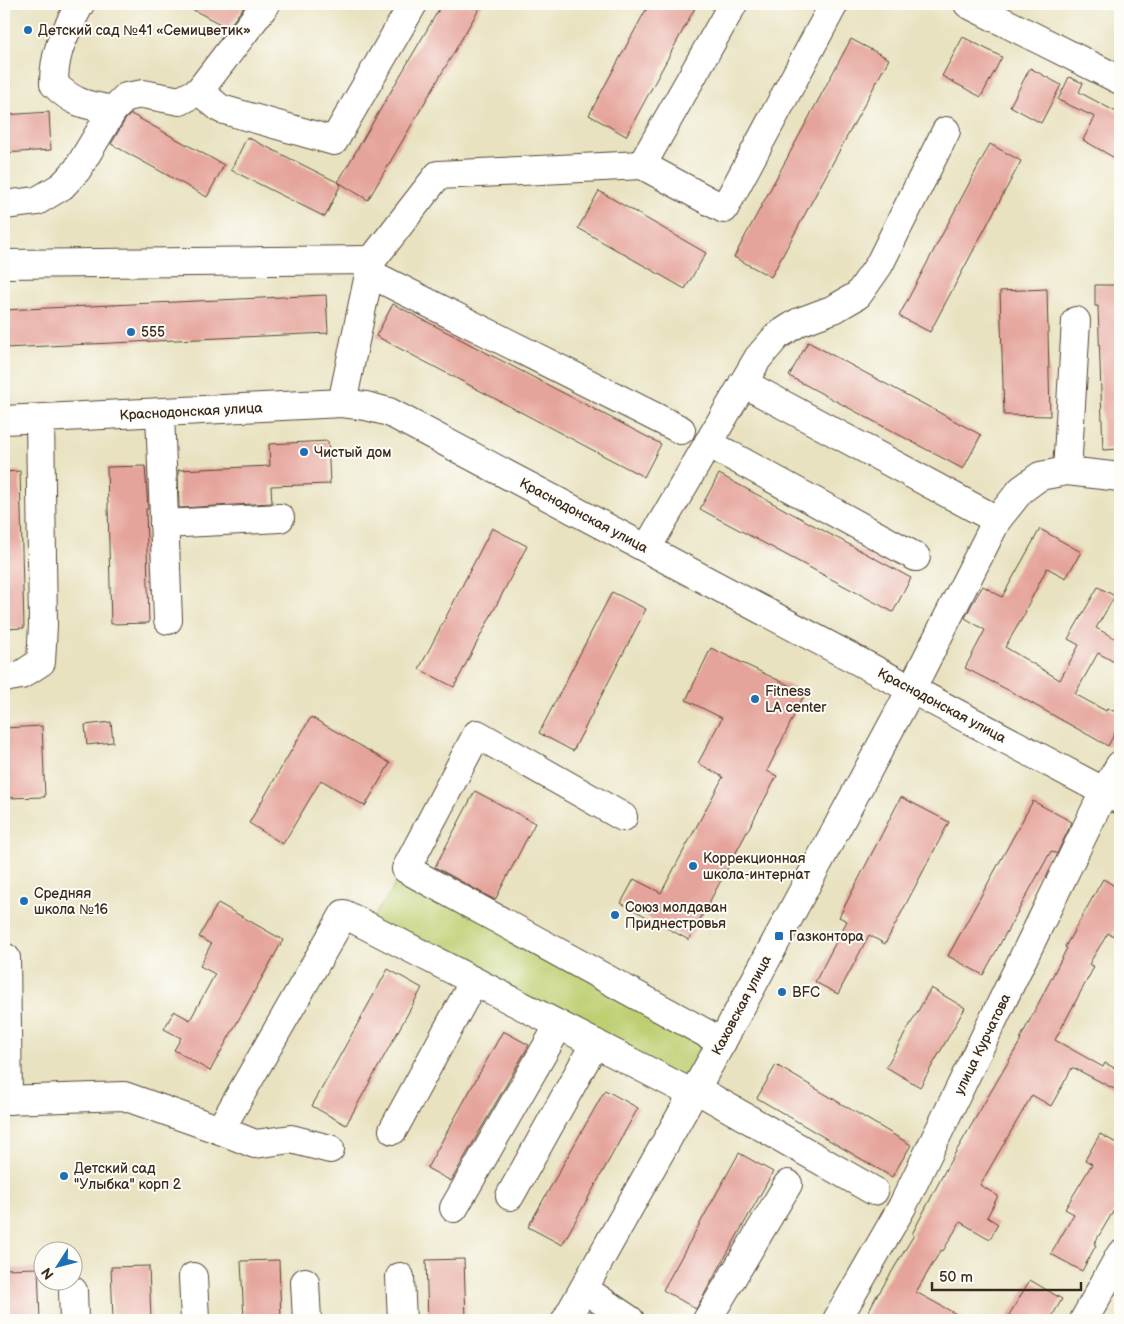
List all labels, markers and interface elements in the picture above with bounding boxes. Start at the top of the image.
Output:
place label: Детский сад №41 «Семицветик» [38,22,251,39]
marker: Детский сад №41 «Семицветик» [22,24,34,36]
place label: 555 [141,324,165,341]
marker: 555 [125,326,137,338]
street label: Краснодонская улица [119,399,264,424]
place label: Чистый дом [314,444,391,461]
marker: Чистый дом [298,446,310,458]
street label: Краснодонская улица [517,474,652,557]
street label: Краснодонская улица [875,664,1010,747]
place label: Fitness LA center [765,683,827,716]
marker: Fitness LA center [749,693,761,705]
place label: Коррекционная школа-интернат [703,850,811,883]
marker: Коррекционная школа-интернат [687,860,699,872]
place label: Средняя школа №16 [34,885,109,918]
marker: Средняя школа №16 [18,895,30,907]
place label: Союз молдаван Приднестровья [625,899,727,932]
marker: Союз молдаван Приднестровья [609,909,621,921]
place label: Газконтора [789,928,865,945]
marker: Газконтора [773,930,785,942]
street label: Каховская улица [708,952,775,1058]
place label: BFC [792,984,820,1001]
marker: BFC [776,986,788,998]
street label: улица Курчатова [951,990,1015,1098]
place label: Детский сад "Улыбка" корп 2 [74,1160,182,1193]
marker: Детский сад "Улыбка" корп 2 [58,1170,70,1182]
north arrow [32,1242,82,1292]
scale bar [932,1259,1080,1291]
text: N [38,1264,58,1283]
text: 50 m [939,1268,973,1287]

